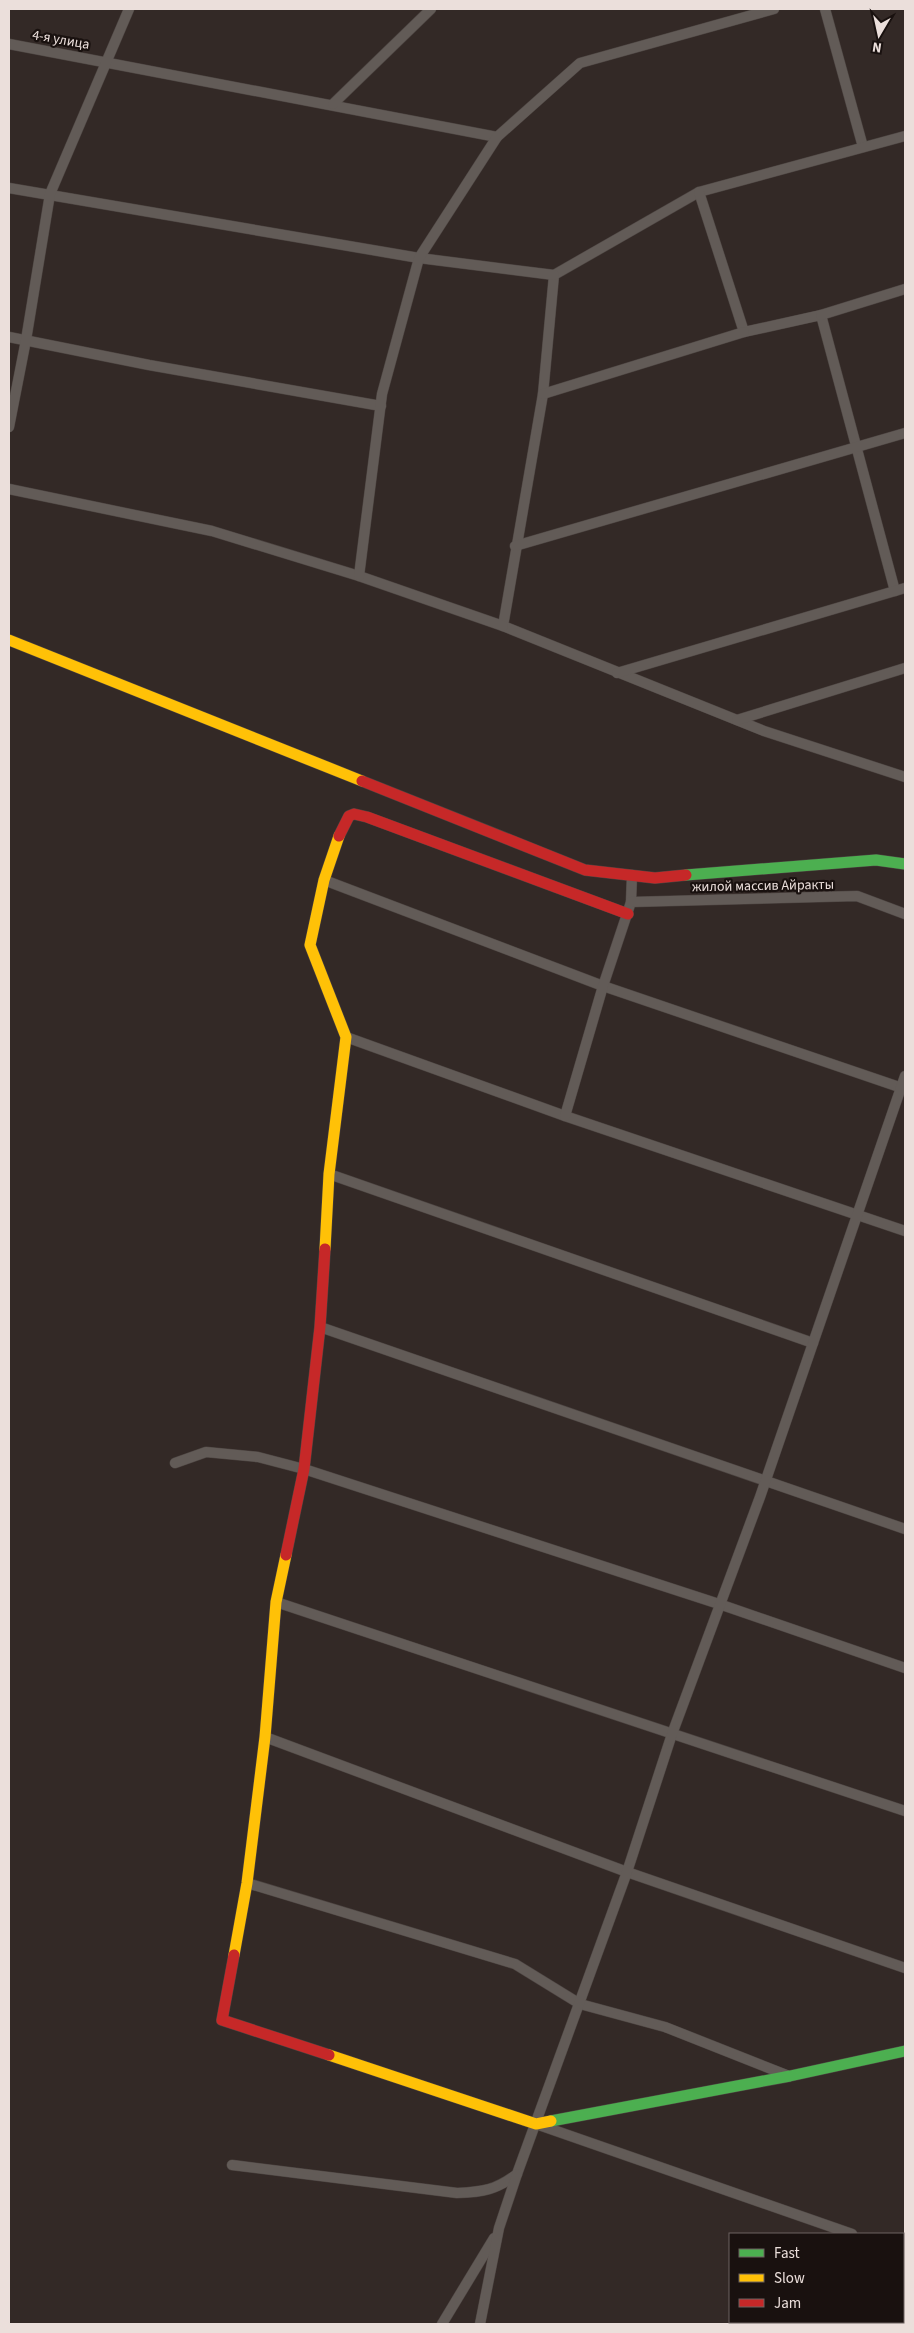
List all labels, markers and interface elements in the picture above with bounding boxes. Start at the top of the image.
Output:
north arrow [854,10,904,60]
street label: 4-я улица [31,25,91,55]
text: N [871,36,883,57]
street label: жилой массив Айракты [692,875,834,897]
legend [729,2233,904,2323]
text: Fast [774,2243,800,2264]
text: Slow [774,2268,805,2289]
text: Jam [774,2293,801,2314]

